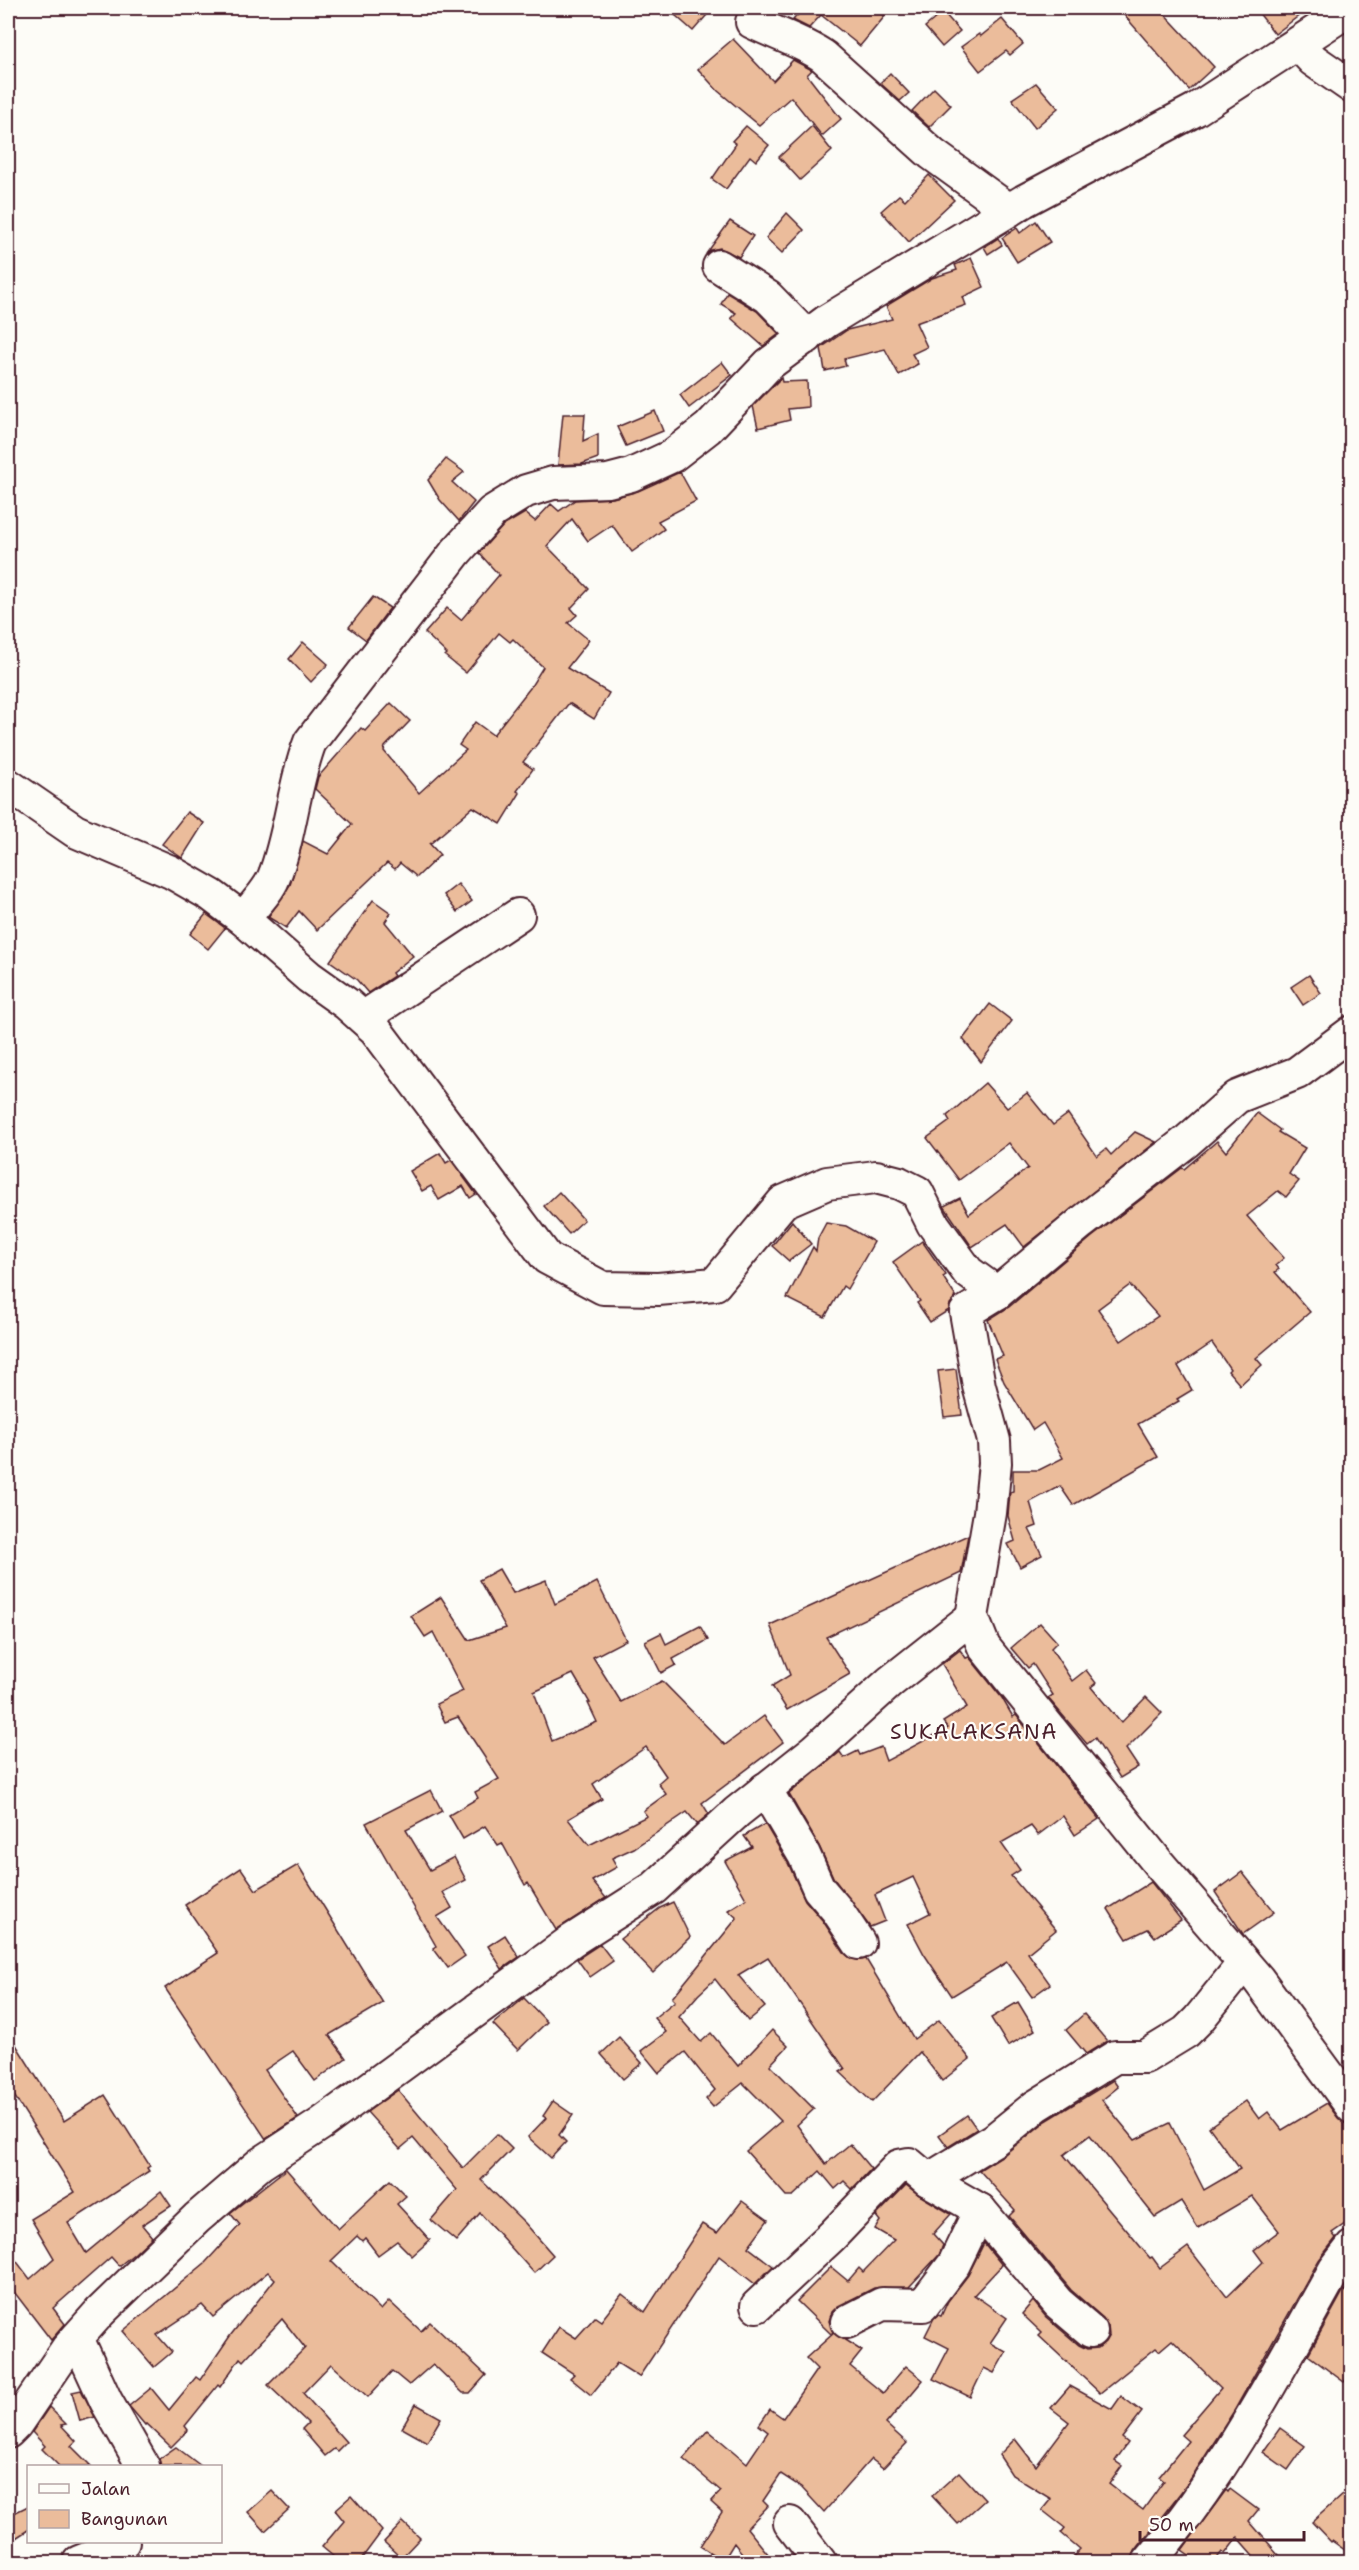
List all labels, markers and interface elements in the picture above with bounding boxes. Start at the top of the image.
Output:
district label: SUKALAKSANA [890,1718,1058,1746]
legend [27,2465,222,2543]
text: Jalan [81,2477,130,2501]
scale bar [1140,2504,1304,2542]
text: Bangunan [81,2507,168,2531]
text: 50 m [1149,2513,1194,2537]

